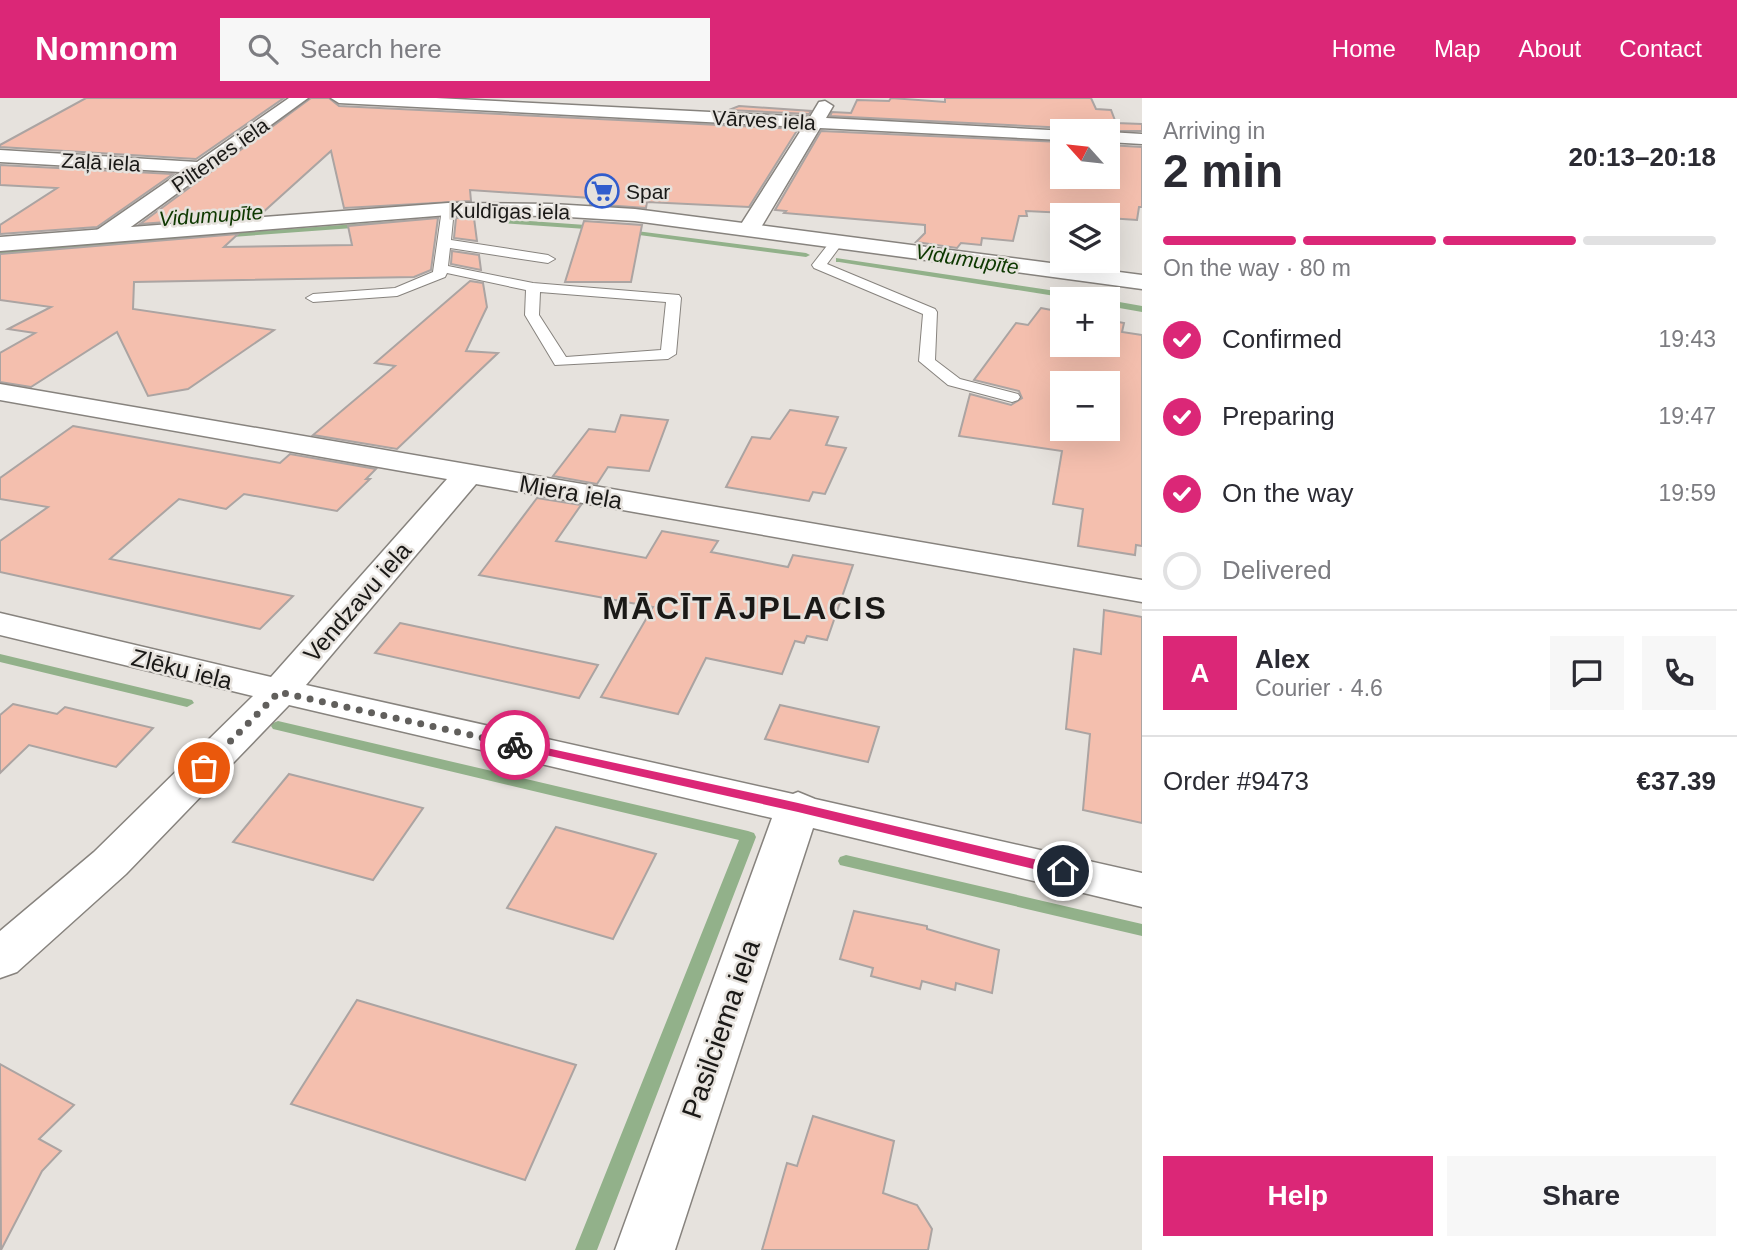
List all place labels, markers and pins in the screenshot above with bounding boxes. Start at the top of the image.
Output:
supermarket icon: Spar [583,172,621,210]
place label: Spar [626,180,670,203]
pin [174,738,234,798]
pin [1033,841,1093,901]

